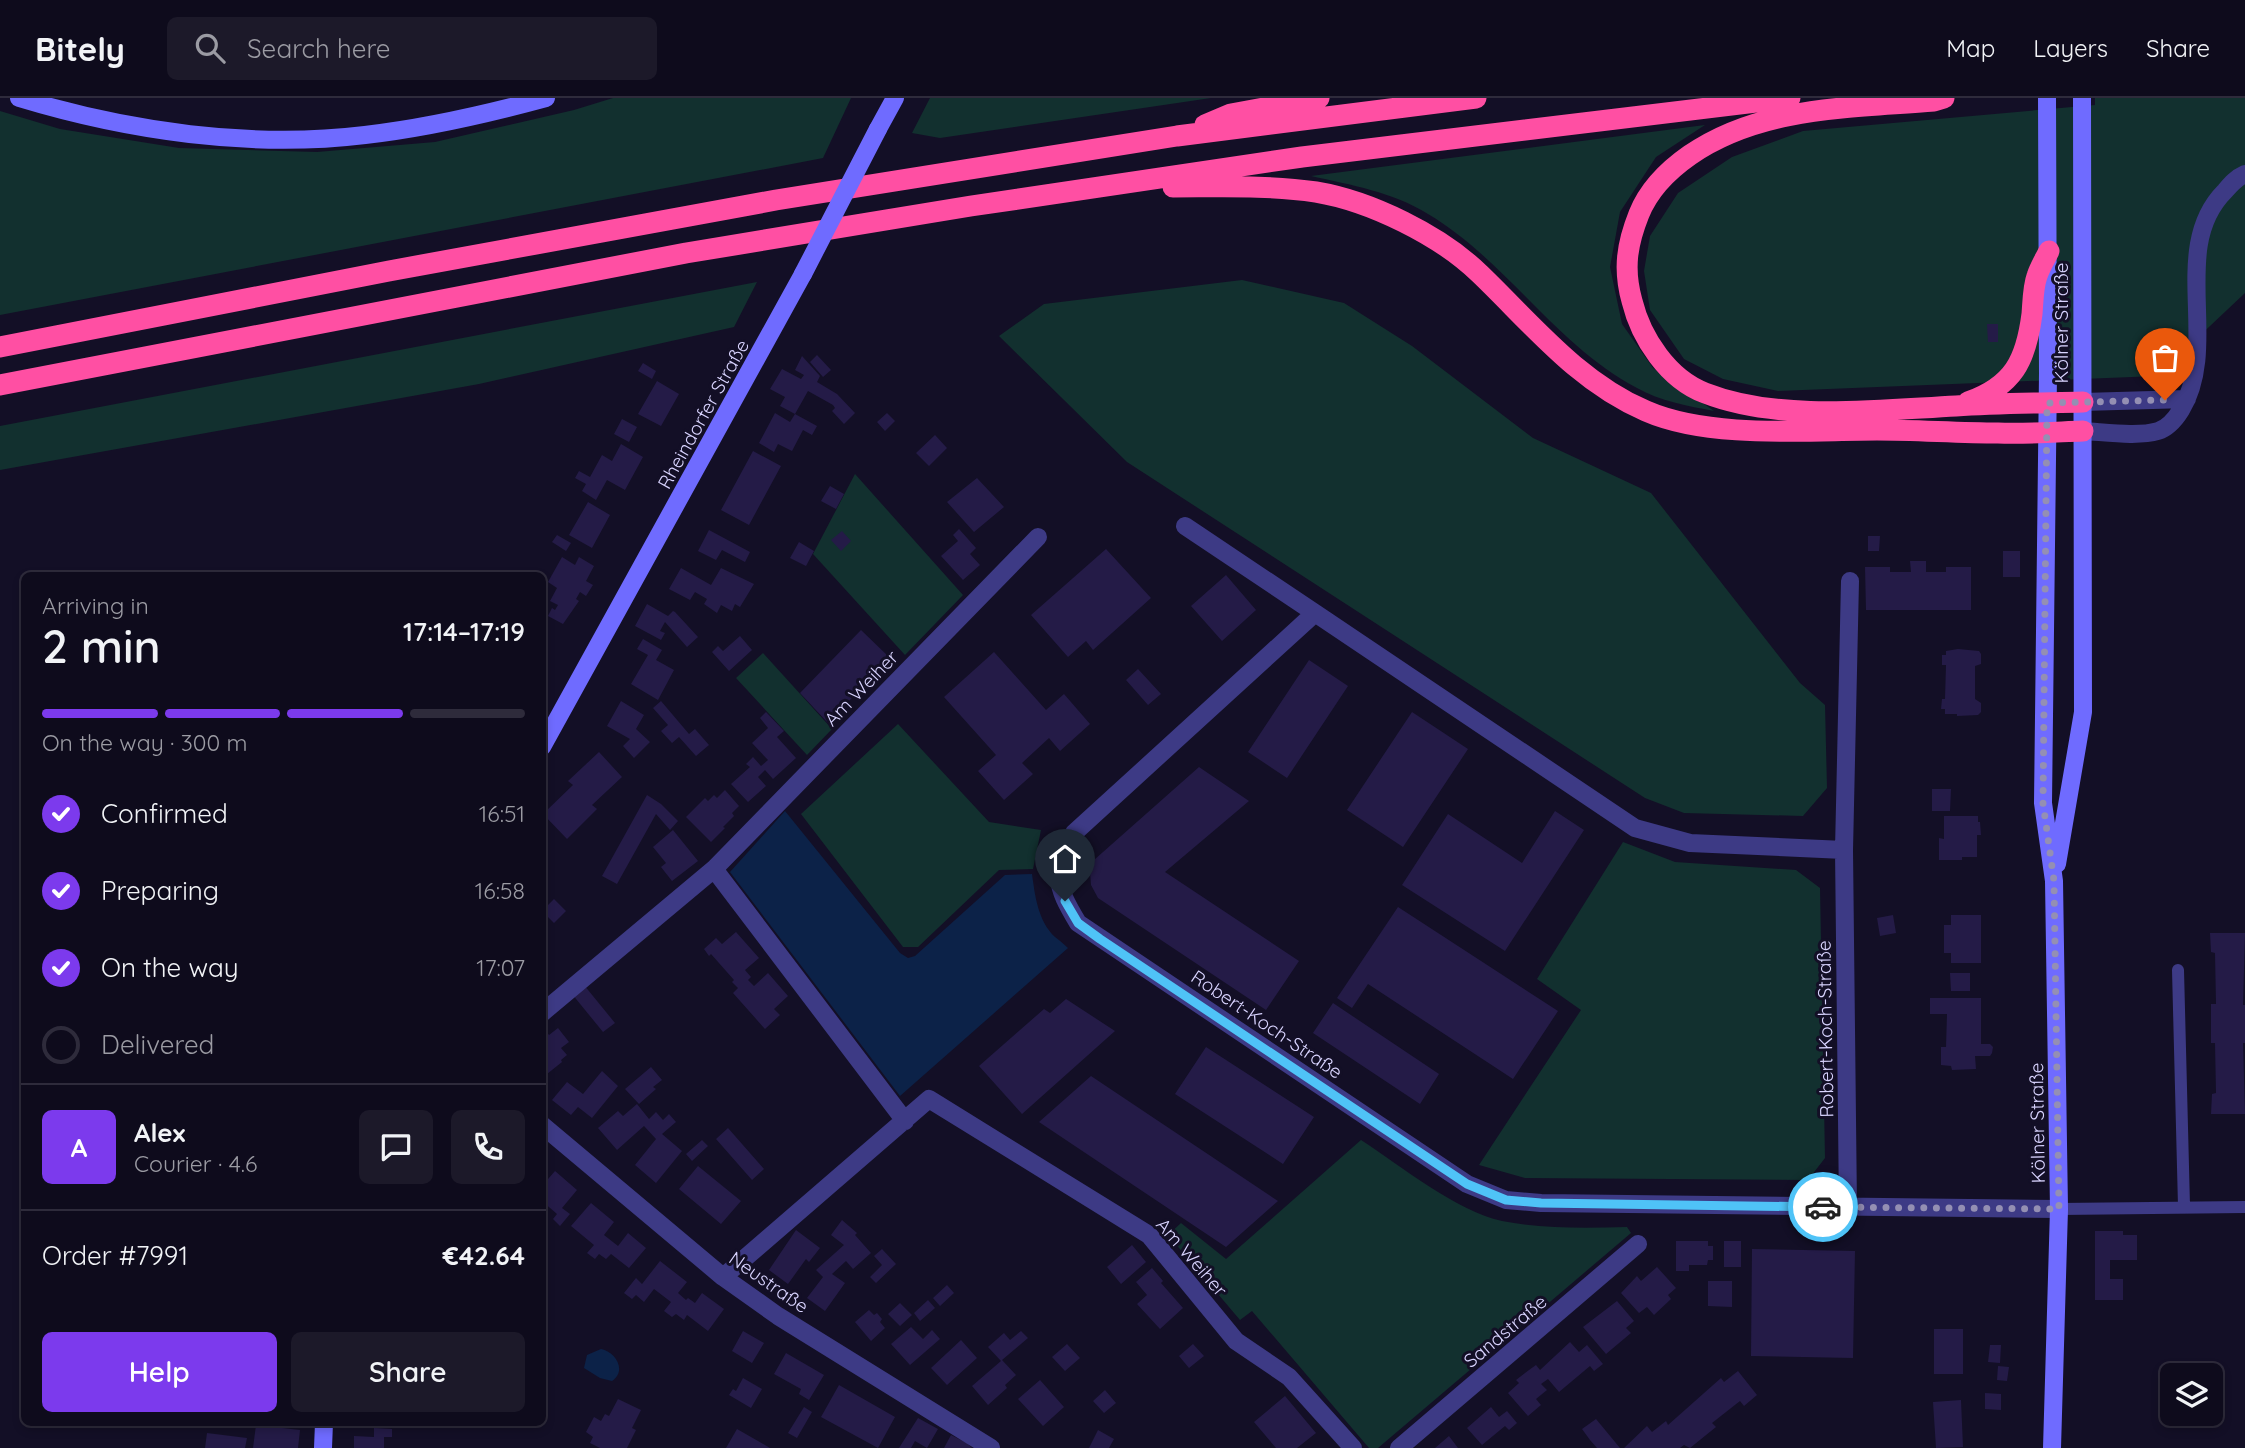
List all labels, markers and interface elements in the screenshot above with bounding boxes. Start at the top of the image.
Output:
search box [167,17,657,80]
text: Bitely [35,28,125,69]
icon: search [191,29,229,67]
text: Search here [247,32,391,65]
text: Map [1946,33,1995,63]
text: Layers [2033,33,2108,63]
text: Share [2146,33,2210,63]
street label: Kölner Straße [2049,263,2073,383]
pin [2135,328,2195,400]
street label: Rheindorfer Straße [652,335,754,493]
icon: bag [2146,339,2184,377]
text: Arriving in [42,591,149,620]
text: 17:14–17:19 [403,615,525,648]
text: 2 min [42,617,161,675]
street label: Am Weiher [819,644,904,731]
text: On the way · 300 m [42,728,247,757]
icon: check [42,795,80,833]
text: Confirmed [101,797,228,830]
text: 16:51 [479,799,525,828]
pin [1035,829,1095,901]
icon: home [1046,840,1084,878]
icon: check [42,872,80,910]
text: Preparing [101,874,219,907]
text: 16:58 [475,876,525,905]
street label: Robert-Koch-Straße [1811,940,1839,1118]
icon: check [42,949,80,987]
text: On the way [101,951,239,984]
text: 17:07 [476,953,525,982]
street label: Robert-Koch-Straße [1187,964,1347,1084]
text: Delivered [101,1028,214,1061]
street label: Kölner Straße [2024,1062,2050,1184]
button: chat [359,1110,433,1184]
button: phone [451,1110,525,1184]
text: Alex [134,1116,185,1149]
text: A [71,1131,87,1164]
text: Courier · 4.6 [134,1149,257,1178]
courier [1788,1172,1858,1242]
icon: car [1804,1188,1842,1226]
street label: Am Weiher [1151,1213,1233,1302]
text: Order #7991 [42,1239,188,1272]
text: €42.64 [442,1239,525,1272]
street label: Neustraße [725,1246,813,1318]
street label: Sandstraße [1459,1289,1551,1373]
button: Help [42,1332,277,1412]
button: Share [291,1332,525,1412]
map controls [2160,1363,2223,1426]
button: layers [2160,1363,2223,1426]

